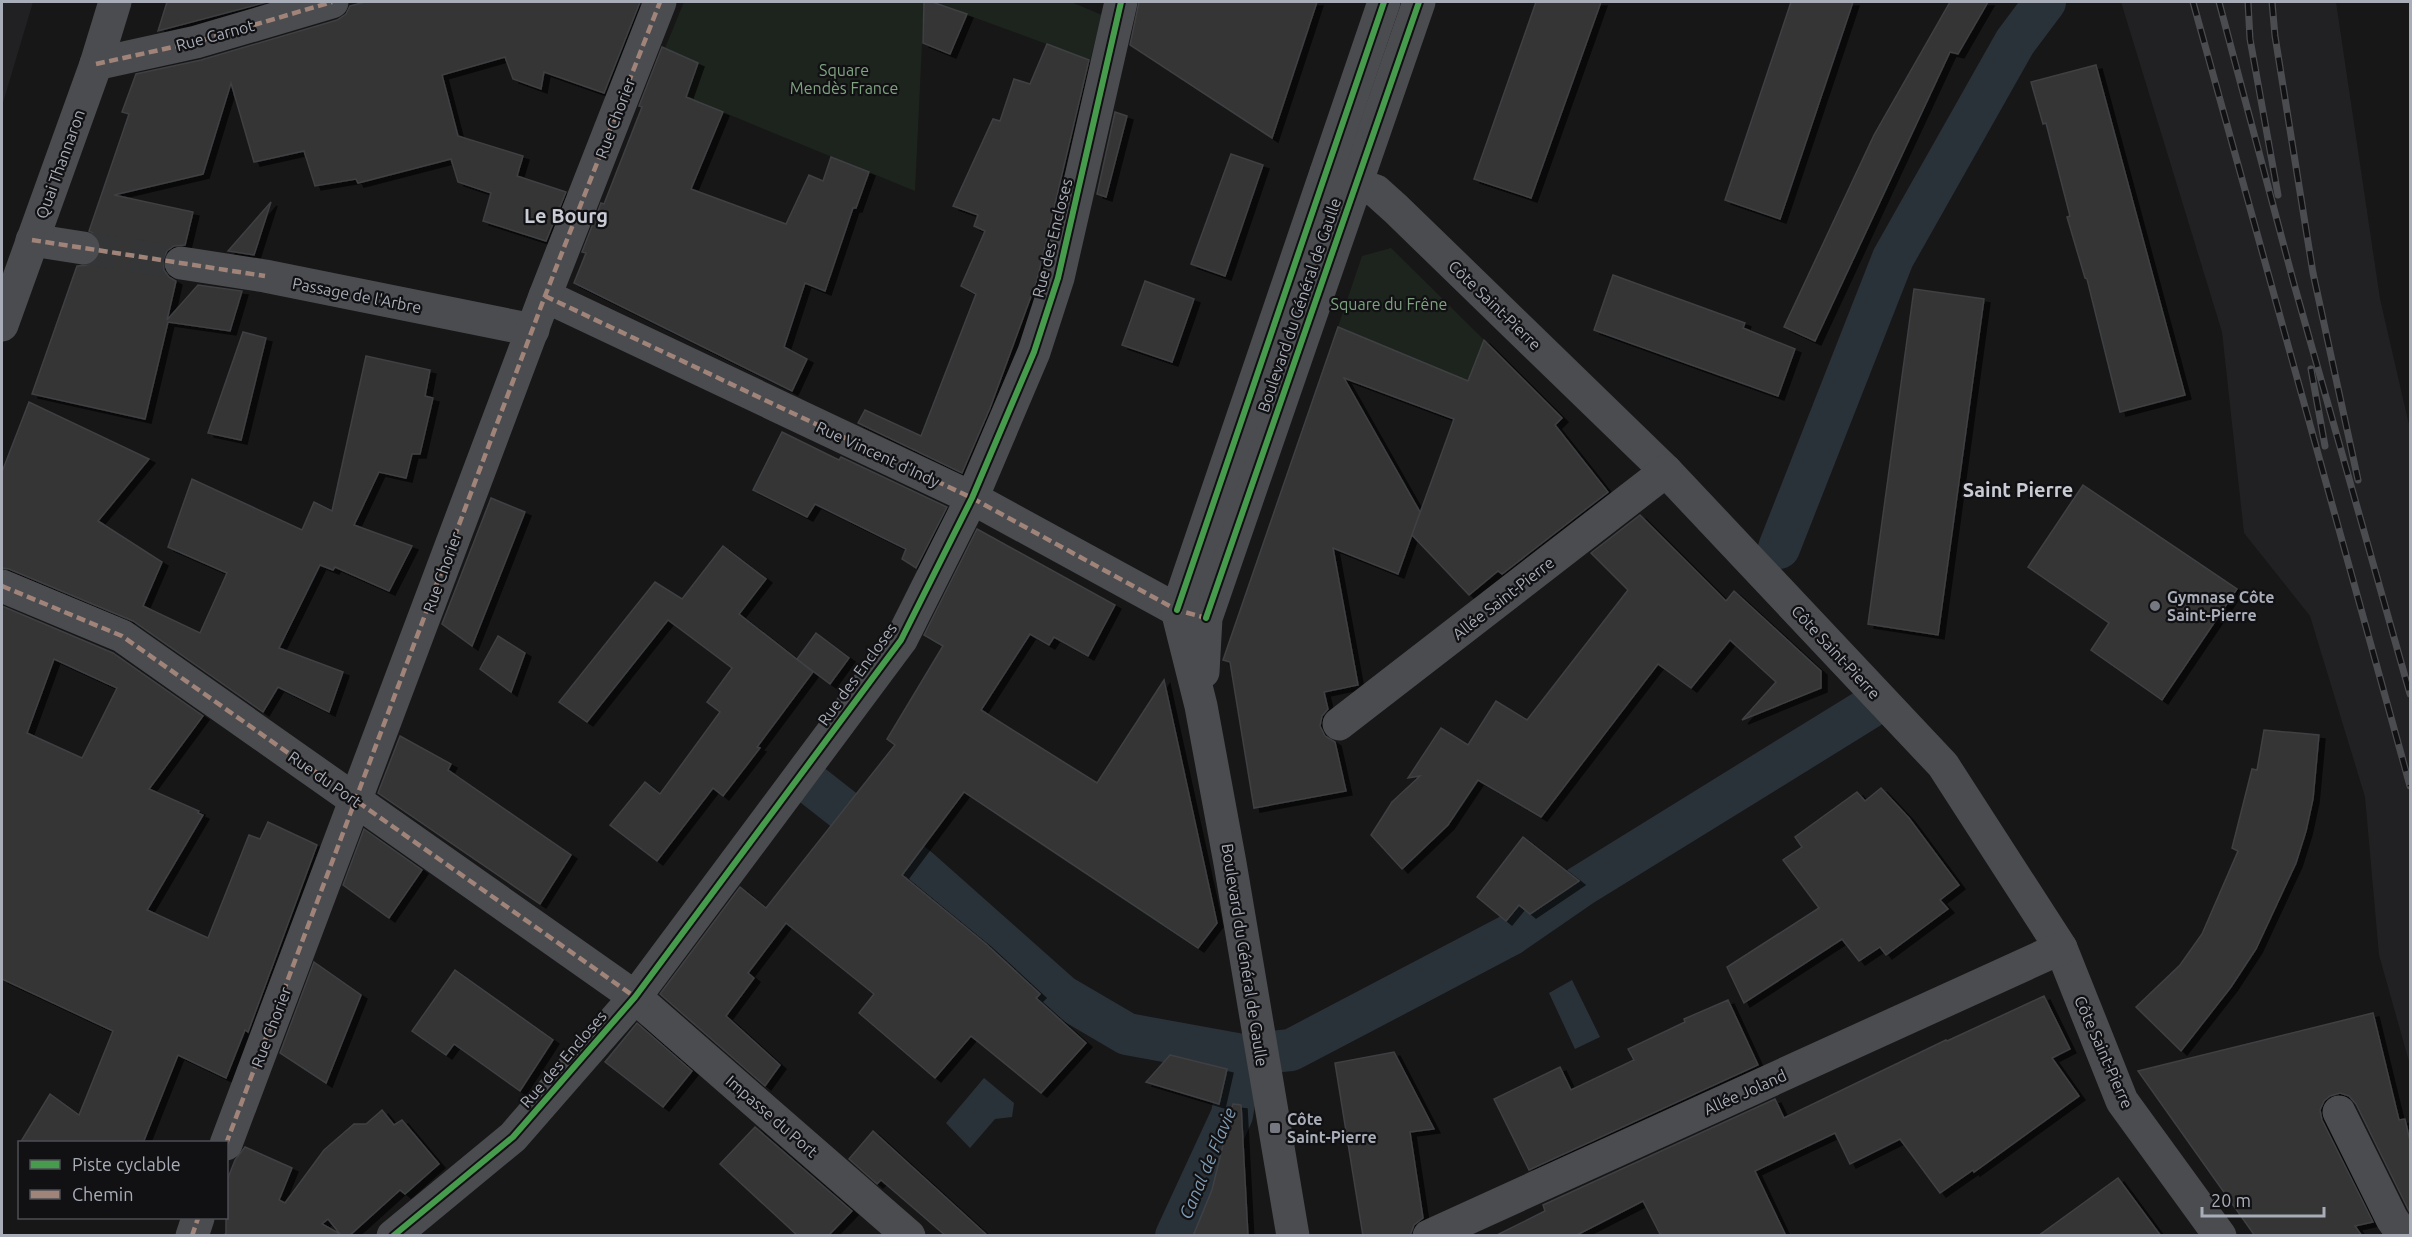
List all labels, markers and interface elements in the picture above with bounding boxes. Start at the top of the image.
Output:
street label: Rue Carnot [174,16,257,54]
park label: Square Mendès France [790,61,898,97]
street label: Rue Chorier [591,75,639,161]
street label: Quai Thannaron [32,107,88,221]
street label: Rue des Encloses [1028,176,1076,299]
street label: Boulevard du Général de Gaulle [1254,195,1344,415]
district label: Le Bourg [524,204,608,227]
street label: Côte Saint-Pierre [1445,256,1545,354]
street label: Passage de l'Arbre [291,274,423,316]
park label: Square du Frêne [1331,295,1447,313]
street label: Rue Vincent d'Indy [813,417,943,491]
district label: Saint Pierre [1963,478,2073,501]
street label: Rue Chorier [419,529,465,615]
street label: Allée Saint-Pierre [1449,553,1557,643]
place label: Gymnase Côte Saint-Pierre [2167,588,2274,624]
marker: Gymnase Côte Saint-Pierre [2148,599,2162,613]
street label: Côte Saint-Pierre [1788,602,1884,702]
street label: Rue des Encloses [814,619,900,729]
street label: Rue du Port [285,747,365,811]
street label: Boulevard du Général de Gaulle [1218,842,1272,1068]
street label: Rue Chorier [247,984,295,1070]
street label: Côte Saint-Pierre [2071,993,2137,1111]
street label: Rue des Encloses [516,1007,610,1111]
street label: Allée Joland [1701,1066,1789,1118]
street label: Impasse du Port [723,1071,822,1161]
water label: Canal de Flavie [1175,1104,1239,1222]
place label: Côte Saint-Pierre [1287,1110,1377,1146]
marker: Côte Saint-Pierre [1268,1121,1282,1135]
legend [18,1141,228,1219]
text: Piste cyclable [72,1154,181,1174]
scale bar [2202,1180,2324,1218]
text: Chemin [72,1184,133,1204]
text: 20 m [2211,1190,2251,1210]

